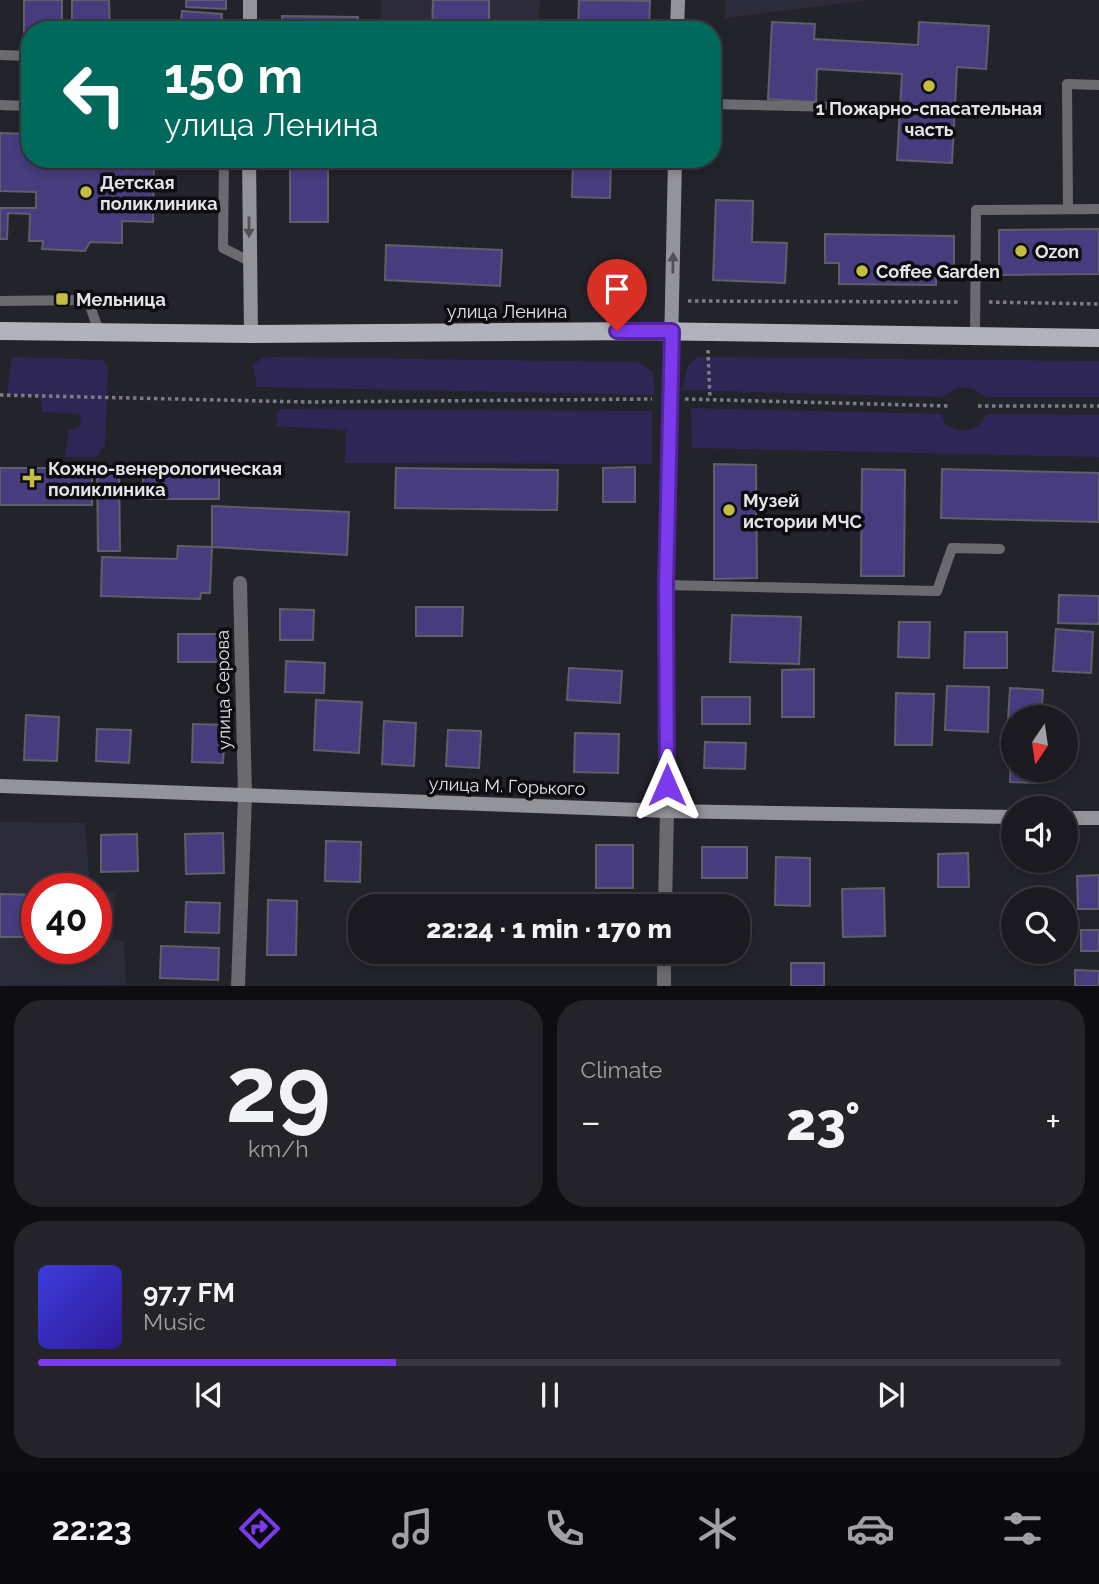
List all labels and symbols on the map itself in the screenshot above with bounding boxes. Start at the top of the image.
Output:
marker: 1 Пожарно-спасательная часть [921,78,937,94]
place label: 1 Пожарно-спасательная часть [816,98,1042,140]
place label: Детская поликлиника [100,172,218,214]
marker: Детская поликлиника [78,184,94,200]
one-way arrow [243,217,255,239]
place label: Ozon [1035,241,1079,262]
marker: Ozon [1013,243,1029,259]
one-way arrow [667,252,679,274]
pin [587,259,647,331]
place label: Coffee Garden [876,261,1000,282]
marker: Coffee Garden [854,263,870,279]
place label: Мельница [76,289,166,310]
marker: Мельница [54,291,70,307]
street label: улица Ленина [447,301,567,322]
place label: Кожно-венерологическая поликлиника [48,458,282,500]
marker: Кожно-венерологическая поликлиника [22,468,42,488]
place label: Музей истории МЧС [743,490,862,532]
marker: Музей истории МЧС [721,502,737,518]
street label: улица Серова [211,630,235,750]
north arrow [1001,705,1078,782]
position arrow [630,748,704,822]
street label: улица М. Горького [428,773,586,799]
speed limit sign: 40 [21,873,112,964]

